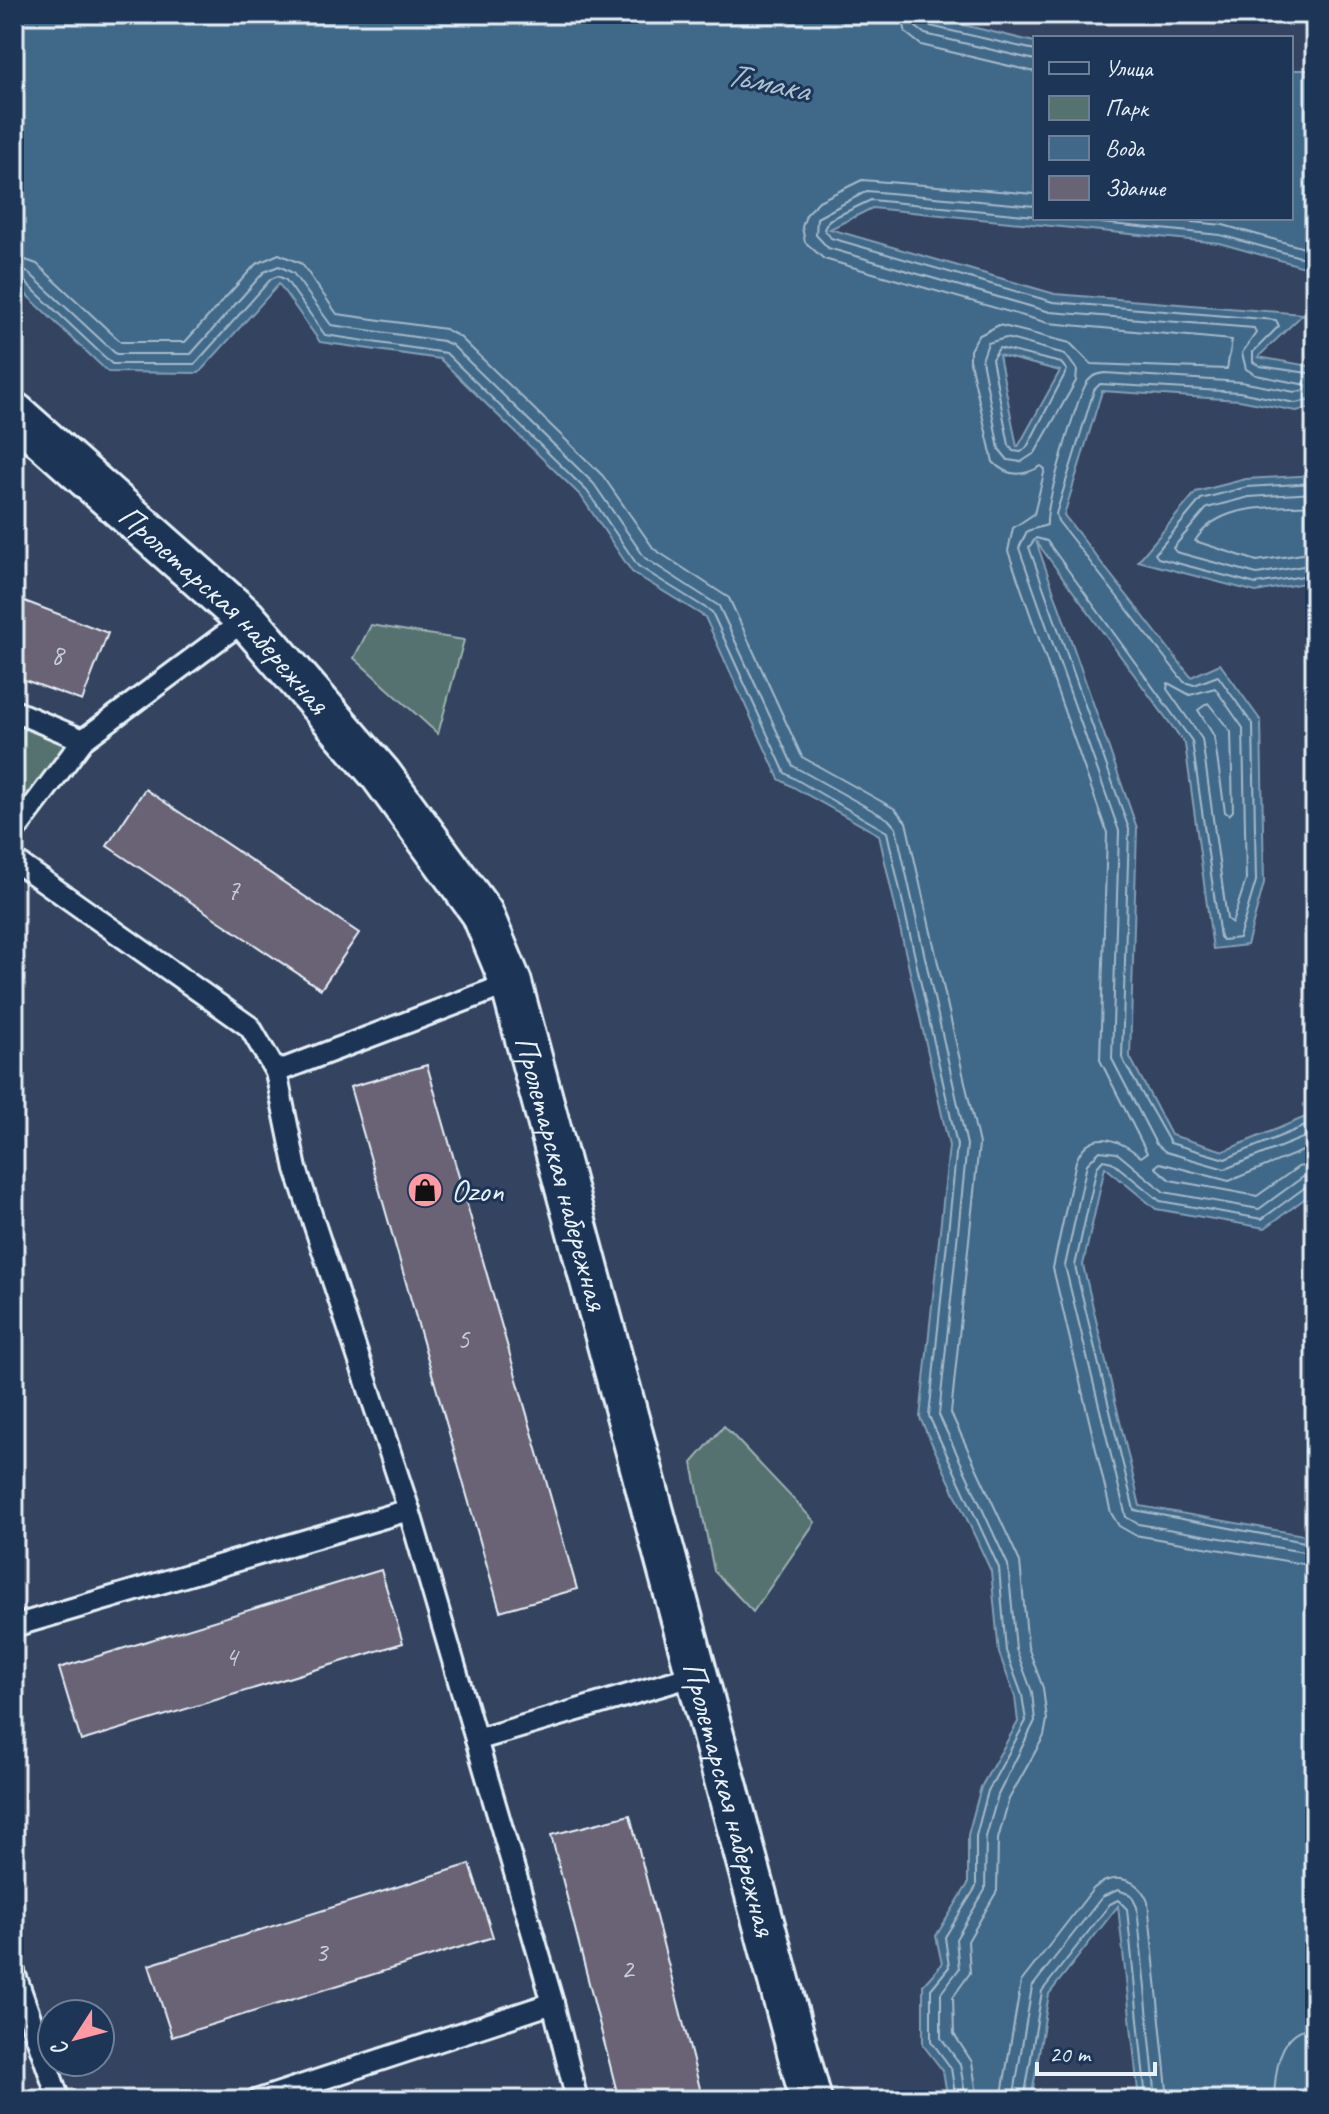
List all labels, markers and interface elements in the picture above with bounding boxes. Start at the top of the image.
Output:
legend [1033,36,1293,220]
water label: Тьмака [723,52,816,112]
text: Улица [1105,53,1154,83]
text: Парк [1105,93,1150,123]
text: Вода [1105,133,1145,163]
text: Здание [1105,173,1167,203]
street label: Пролетарская набережная [110,496,340,724]
house number: 8 [51,637,66,672]
house number: 7 [227,872,241,907]
street label: Пролетарская набережная [505,1031,618,1316]
place label: Ozon [451,1170,504,1211]
shop icon: Ozon [406,1171,444,1209]
house number: 5 [457,1321,471,1356]
house number: 4 [225,1639,240,1674]
street label: Пролетарская набережная [673,1657,786,1942]
house number: 3 [315,1934,330,1969]
house number: 2 [621,1951,636,1986]
north arrow [36,1998,116,2078]
scale bar [1037,2026,1155,2076]
text: С [44,2034,75,2062]
text: 20 m [1049,2039,1092,2069]

